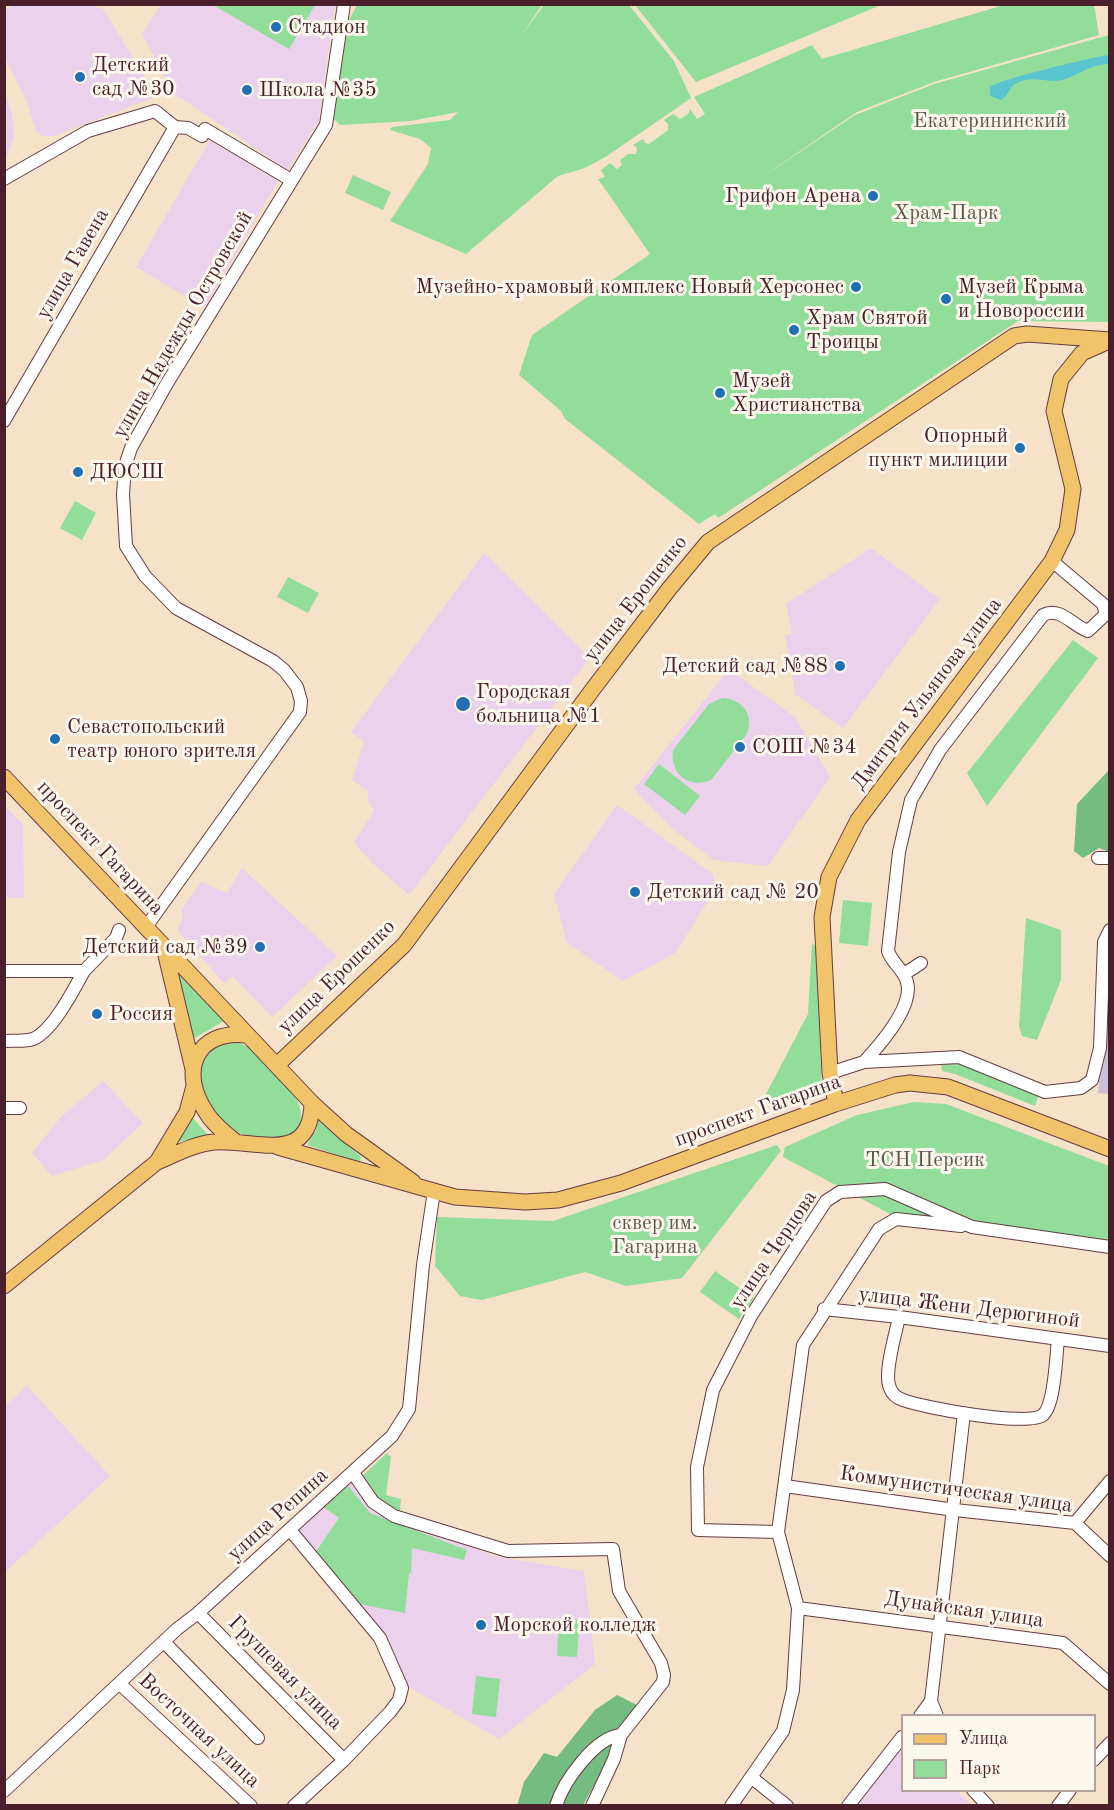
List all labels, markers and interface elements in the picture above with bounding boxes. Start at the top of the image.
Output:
place label: Стадион [288,14,366,40]
marker: Стадион [269,20,283,34]
place label: Детский сад №30 [92,52,174,102]
marker: Детский сад №30 [73,70,87,84]
place label: Школа №35 [259,77,377,103]
marker: Школа №35 [240,83,254,97]
park label: Екатерининский [913,108,1067,134]
place label: Грифон Арена [725,183,861,209]
marker: Грифон Арена [866,189,880,203]
park label: Храм-Парк [893,200,999,226]
street label: улица Гавена [31,204,115,324]
street label: улица Надежды Островской [108,207,258,443]
place label: Музейно-храмовый комплекс Новый Херсонес [416,274,844,300]
place label: Музей Крыма и Новороссии [958,274,1085,324]
marker: Музейно-храмовый комплекс Новый Херсонес [849,280,863,294]
marker: Музей Крыма и Новороссии [939,292,953,306]
place label: Храм Святой Троицы [806,305,928,355]
marker: Храм Святой Троицы [787,323,801,337]
place label: Музей Христианства [732,368,862,418]
marker: Музей Христианства [713,386,727,400]
place label: Опорный пункт милиции [868,423,1008,473]
marker: Опорный пункт милиции [1013,441,1027,455]
place label: ДЮСШ [90,459,164,485]
marker: ДЮСШ [71,465,85,479]
street label: улица Ерошенко [579,531,693,667]
street label: Дмитрия Ульянова улица [846,593,1008,795]
place label: Детский сад №88 [662,653,828,679]
marker: Детский сад №88 [833,659,847,673]
place label: Городская больница №1 [476,679,601,729]
marker: Городская больница №1 [454,695,472,713]
place label: Севастопольский театр юного зрителя [67,714,256,764]
marker: Севастопольский театр юного зрителя [48,732,62,746]
place label: СОШ №34 [752,734,857,760]
marker: СОШ №34 [733,740,747,754]
street label: проспект Гагарина [31,775,169,921]
place label: Детский сад № 20 [647,879,819,905]
marker: Детский сад № 20 [628,885,642,899]
street label: улица Ерошенко [273,915,401,1039]
place label: Детский сад №39 [82,934,248,960]
marker: Детский сад №39 [253,940,267,954]
place label: Россия [109,1001,173,1027]
marker: Россия [90,1007,104,1021]
street label: проспект Гагарина [671,1069,845,1153]
park label: ТСН Персик [865,1147,985,1173]
street label: улица Черцова [725,1186,823,1314]
park label: сквер им. Гагарина [612,1210,698,1260]
street label: улица Жени Дерюгиной [857,1282,1081,1334]
street label: Коммунистическая улица [838,1461,1074,1519]
street label: улица Репина [222,1463,334,1567]
street label: Дунайская улица [883,1586,1045,1634]
street label: Грушевая улица [222,1610,348,1736]
place label: Морской колледж [493,1612,656,1638]
marker: Морской колледж [474,1618,488,1632]
street label: Восточная улица [133,1668,265,1794]
legend [901,1714,1096,1792]
text: Улица [959,1730,1008,1748]
text: Парк [959,1760,1000,1778]

